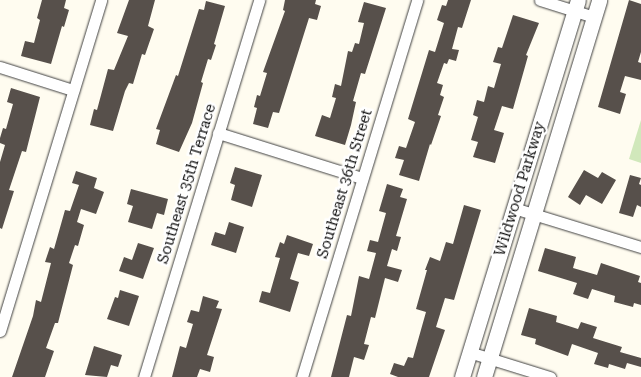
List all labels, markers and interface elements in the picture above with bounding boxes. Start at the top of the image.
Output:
street label: Southeast 35th Terrace [154,102,220,266]
street label: Southeast 36th Street [314,107,376,261]
street label: Wildwood Parkway [491,119,549,259]

